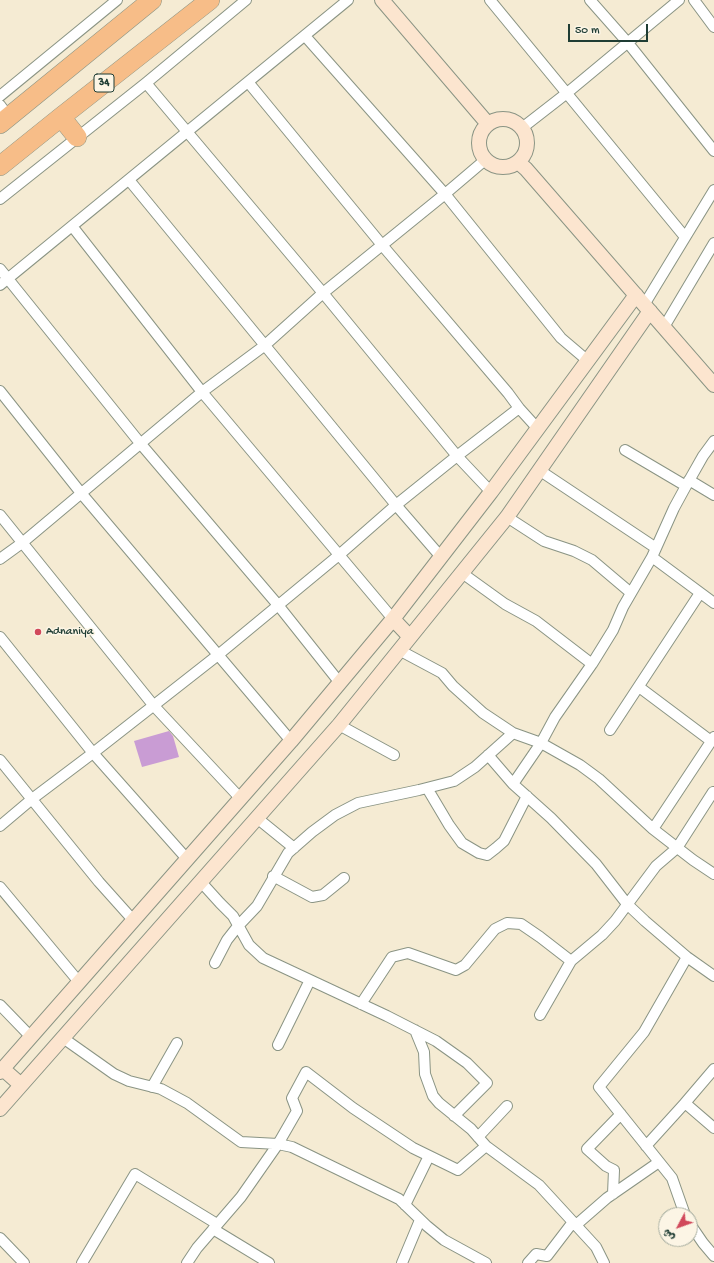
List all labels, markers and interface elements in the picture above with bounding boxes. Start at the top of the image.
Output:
scale bar [570,16,650,42]
text: 50 m [575,24,600,38]
road number: 34 [94,74,114,92]
place label: Adnaniya [46,625,93,639]
marker: Adnaniya [33,627,43,637]
north arrow [658,1207,698,1247]
text: ش [661,1226,678,1243]

